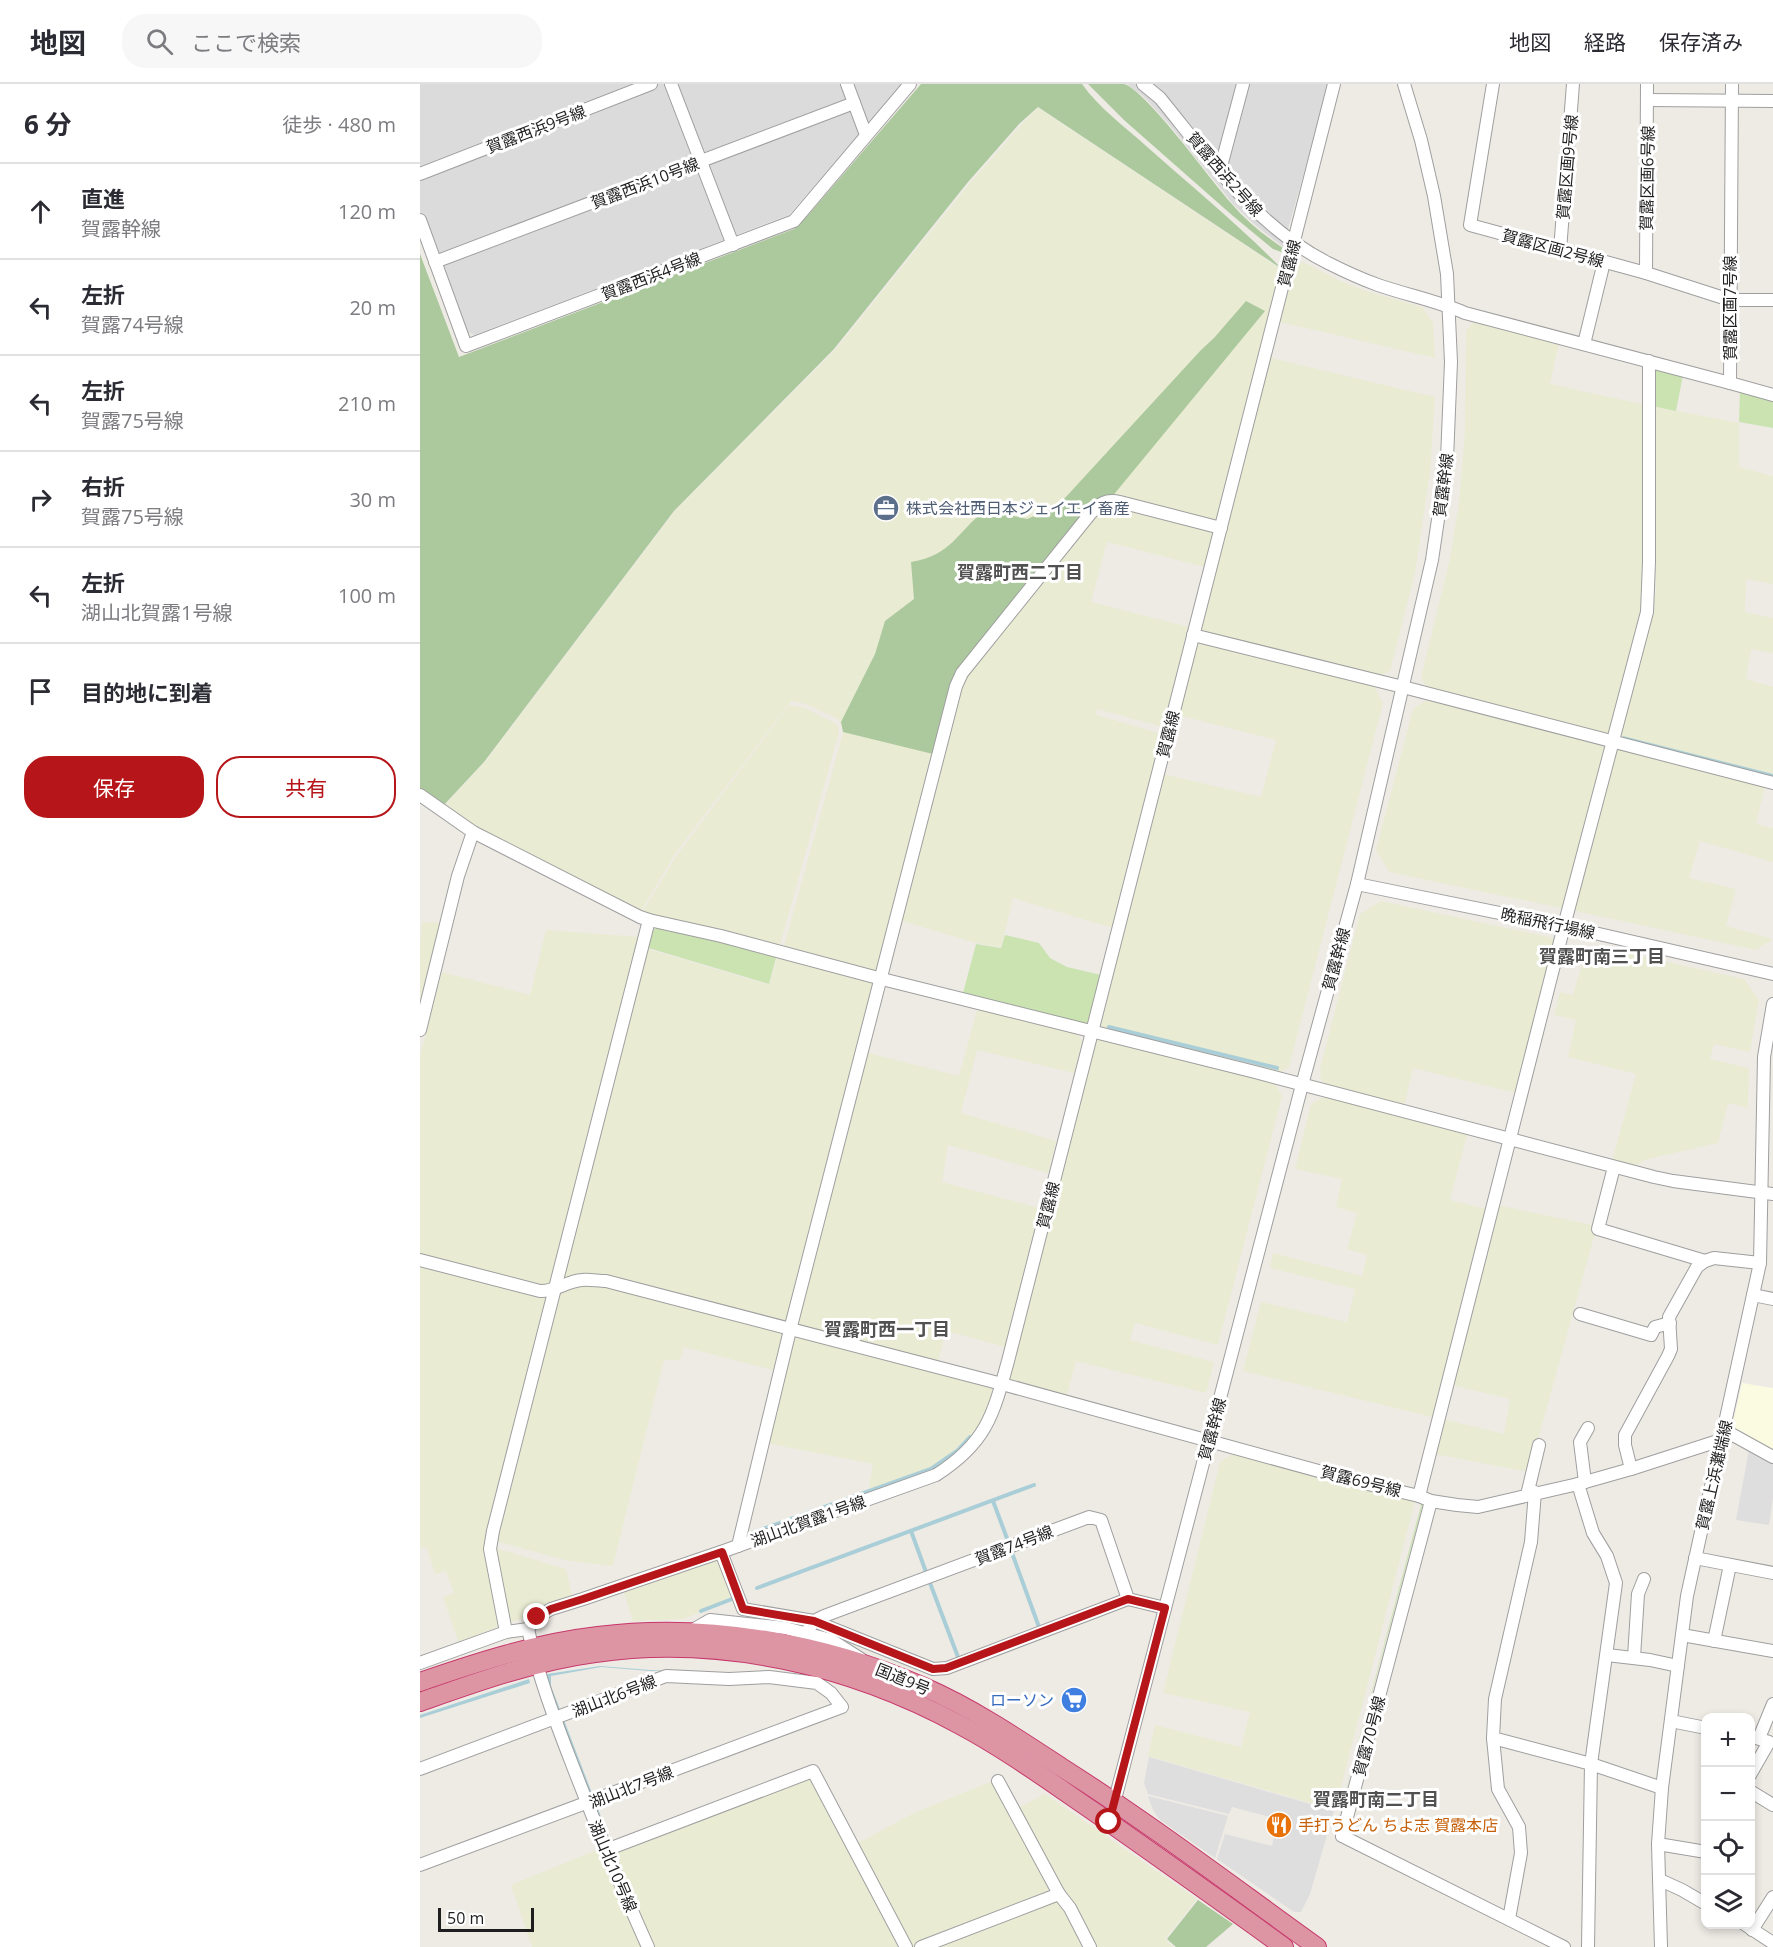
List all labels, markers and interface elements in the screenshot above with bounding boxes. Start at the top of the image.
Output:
search box [122,14,542,68]
text: 地図 [30,23,86,61]
icon: search [143,25,176,58]
text: ここで検索 [191,27,301,57]
text: 地図 [1509,28,1551,56]
text: 経路 [1584,28,1626,56]
text: 保存済み [1659,28,1743,56]
street label: 賀露西浜9号線 [483,100,589,158]
text: 6 分 [24,106,72,142]
text: 徒歩 · 480 m [282,111,396,138]
street label: 賀露区画9号線 [1551,114,1583,220]
street label: 賀露区画6号線 [1635,125,1659,231]
street label: 賀露西浜2号線 [1182,127,1268,221]
street label: 賀露西浜10号線 [588,152,702,214]
text: 直進 [81,183,125,213]
icon: ahead [24,195,57,228]
text: 120 m [338,198,396,225]
text: 賀露幹線 [81,215,161,242]
street label: 賀露区画2号線 [1499,224,1607,272]
street label: 賀露線 [1273,237,1305,289]
street label: 賀露西浜4号線 [598,247,704,305]
street label: 賀露区画7号線 [1719,255,1741,361]
text: 左折 [81,279,125,309]
icon: left [24,291,57,324]
text: 20 m [349,294,396,321]
text: 賀露74号線 [81,311,184,338]
text: 左折 [81,375,125,405]
icon: left [24,387,57,420]
text: 210 m [338,390,396,417]
text: 賀露75号線 [81,407,184,434]
street label: 賀露幹線 [1428,452,1458,518]
text: 右折 [81,471,125,501]
icon: right [24,483,57,516]
text: 30 m [349,486,396,513]
office icon: 株式会社西日本ジェイエイ畜産 [871,493,901,523]
place label: 株式会社西日本ジェイエイ畜産 [906,497,1130,519]
text: 賀露75号線 [81,503,184,530]
district label: 賀露町西二丁目 [957,560,1083,584]
text: 左折 [81,567,125,597]
icon: left [24,579,57,612]
text: 100 m [338,582,396,609]
text: 湖山北賀露1号線 [81,599,232,626]
icon: arrive [24,675,57,708]
text: 目的地に到着 [81,677,213,707]
street label: 賀露線 [1152,708,1184,760]
button: 保存 [24,756,204,818]
button: 共有 [216,756,396,818]
street label: 晩稲飛行場線 [1499,902,1597,944]
street label: 賀露幹線 [1317,925,1355,993]
district label: 賀露町南三丁目 [1539,944,1665,968]
street label: 賀露線 [1032,1179,1064,1231]
district label: 賀露町西一丁目 [824,1317,950,1341]
street label: 賀露幹線 [1193,1395,1231,1463]
street label: 賀露上浜灘端線 [1691,1418,1737,1532]
street label: 賀露69号線 [1318,1460,1404,1502]
street label: 湖山北賀露1号線 [747,1490,869,1552]
street label: 賀露74号線 [972,1520,1056,1570]
route end [523,1603,549,1629]
street label: 国道9号 [872,1658,934,1700]
street label: 湖山北6号線 [568,1670,660,1722]
supermarket icon: ローソン [1059,1685,1089,1715]
place label: ローソン [990,1689,1054,1711]
street label: 賀露70号線 [1348,1693,1390,1779]
map controls [1701,1713,1755,1929]
button: + [1701,1713,1755,1767]
street label: 湖山北7号線 [585,1761,677,1813]
button: − [1701,1767,1755,1821]
district label: 賀露町南二丁目 [1313,1787,1439,1811]
route start [1095,1808,1121,1834]
restaurant icon: 手打うどん ちよ志 賀露本店 [1264,1810,1294,1840]
place label: 手打うどん ちよ志 賀露本店 [1298,1814,1498,1836]
street label: 湖山北10号線 [584,1816,642,1916]
button: locate [1701,1821,1755,1875]
button: layers [1701,1875,1755,1929]
scale bar [438,1905,534,1932]
text: 50 m [447,1907,484,1929]

